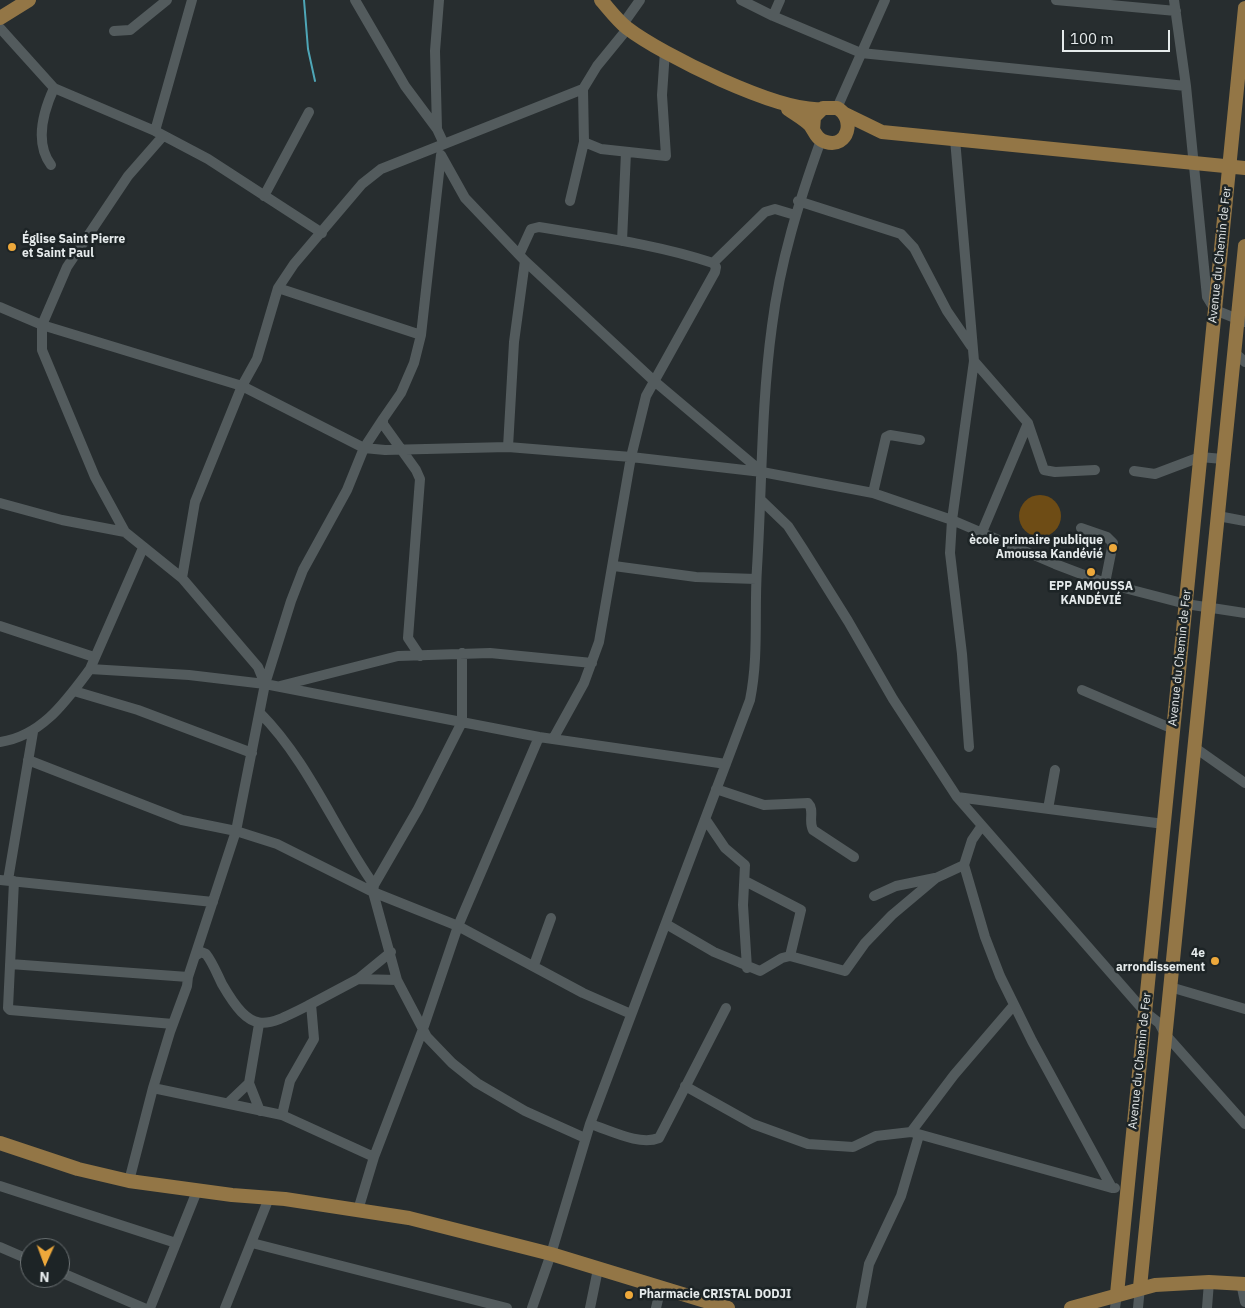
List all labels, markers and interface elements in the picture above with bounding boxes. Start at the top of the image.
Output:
scale bar [1065,20,1172,52]
text: 100 m [1070,29,1114,48]
street label: Avenue du Chemin de Fer [1206,186,1234,324]
place label: Église Saint Pierre et Saint Paul [22,233,125,261]
marker: Église Saint Pierre et Saint Paul [6,241,18,253]
place label: ècole primaire publique Amoussa Kandévié [969,534,1103,562]
marker: ècole primaire publique Amoussa Kandévié [1107,542,1119,554]
marker: EPP AMOUSSA KANDÉVIÉ [1085,566,1097,578]
place label: EPP AMOUSSA KANDÉVIÉ [1049,580,1133,608]
street label: Avenue du Chemin de Fer [1166,589,1194,727]
place label: 4e arrondissement [1116,947,1205,975]
marker: 4e arrondissement [1209,955,1221,967]
street label: Avenue du Chemin de Fer [1126,992,1154,1130]
north arrow [20,1238,70,1288]
text: N [39,1268,50,1286]
place label: Pharmacie CRISTAL DODJI [639,1288,791,1302]
marker: Pharmacie CRISTAL DODJI [623,1289,635,1301]

